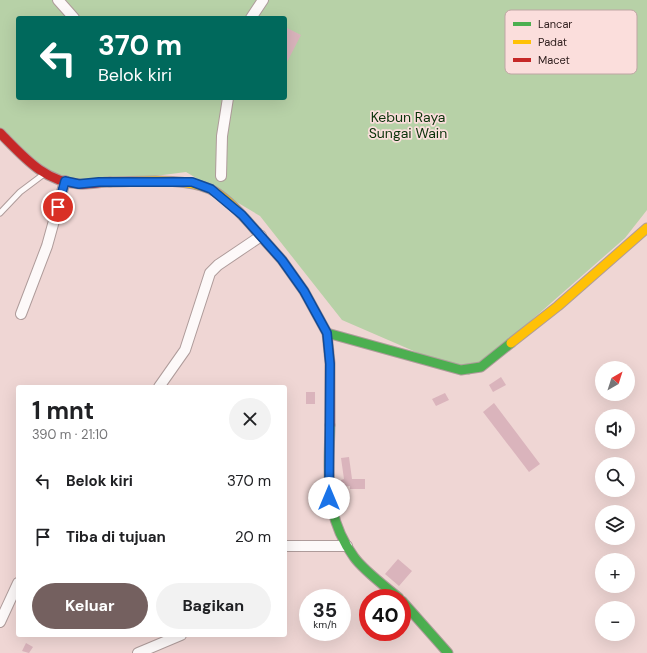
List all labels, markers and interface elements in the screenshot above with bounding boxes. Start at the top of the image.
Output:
legend [505,10,637,74]
text: Lancar [538,17,572,31]
text: 370 m [98,27,182,64]
icon: left [32,32,84,84]
text: Padat [538,35,567,49]
text: Macet [538,53,570,67]
text: Belok kiri [98,63,172,87]
park label: Kebun Raya Sungai Wain [369,108,447,142]
pin [41,190,75,224]
icon: arrive [47,196,69,218]
north arrow [595,361,635,401]
map controls [595,361,635,641]
text: 1 mnt [32,395,94,426]
button: close [229,398,271,440]
button: sound [595,409,635,449]
text: 390 m · 21:10 [32,426,108,443]
button: search [595,457,635,497]
icon: left [32,470,54,492]
text: Belok kiri [66,471,133,491]
text: 370 m [227,471,271,491]
position arrow [308,477,350,519]
button: layers [595,505,635,545]
icon: arrive [32,526,54,548]
text: Tiba di tujuan [66,527,166,547]
text: 20 m [235,527,271,547]
button: + [595,553,635,593]
button: Keluar [32,583,148,629]
button: Bagikan [156,583,271,629]
speed limit sign: 40 [359,589,411,641]
text: 35 [313,597,337,623]
button: − [595,601,635,641]
text: km/h [313,618,337,631]

